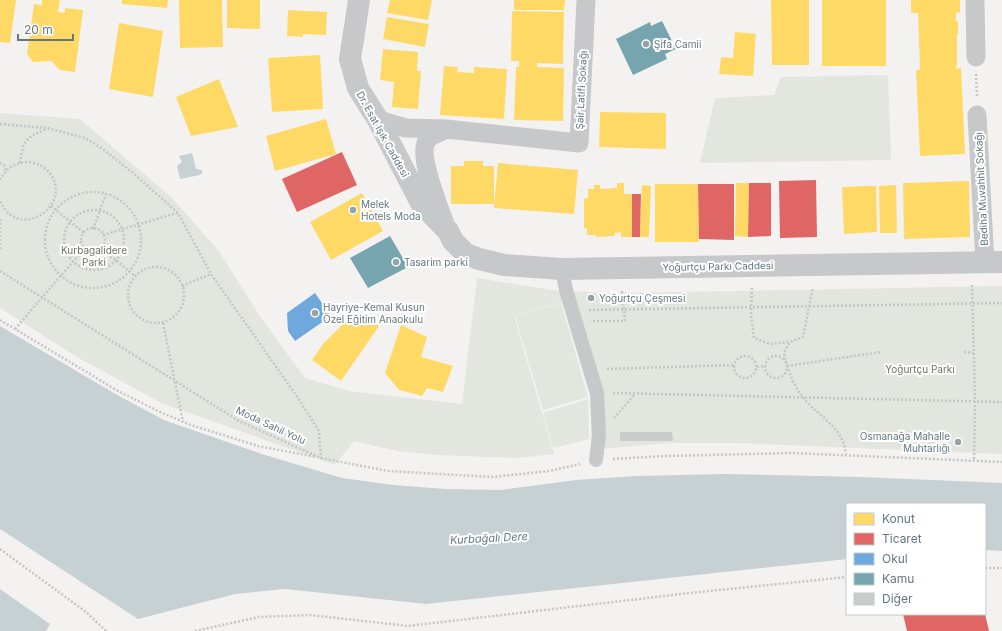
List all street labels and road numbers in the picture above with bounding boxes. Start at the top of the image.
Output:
street label: Şair Latifi Sokağı [573,50,589,130]
street label: Dr. Esat Işık Caddesi [354,89,412,179]
street label: Bediha Muvahhit Sokağı [972,132,990,246]
street label: Yoğurtçu Parkı Caddesi [662,259,774,273]
street label: Moda Sahil Yolu [234,404,308,446]

